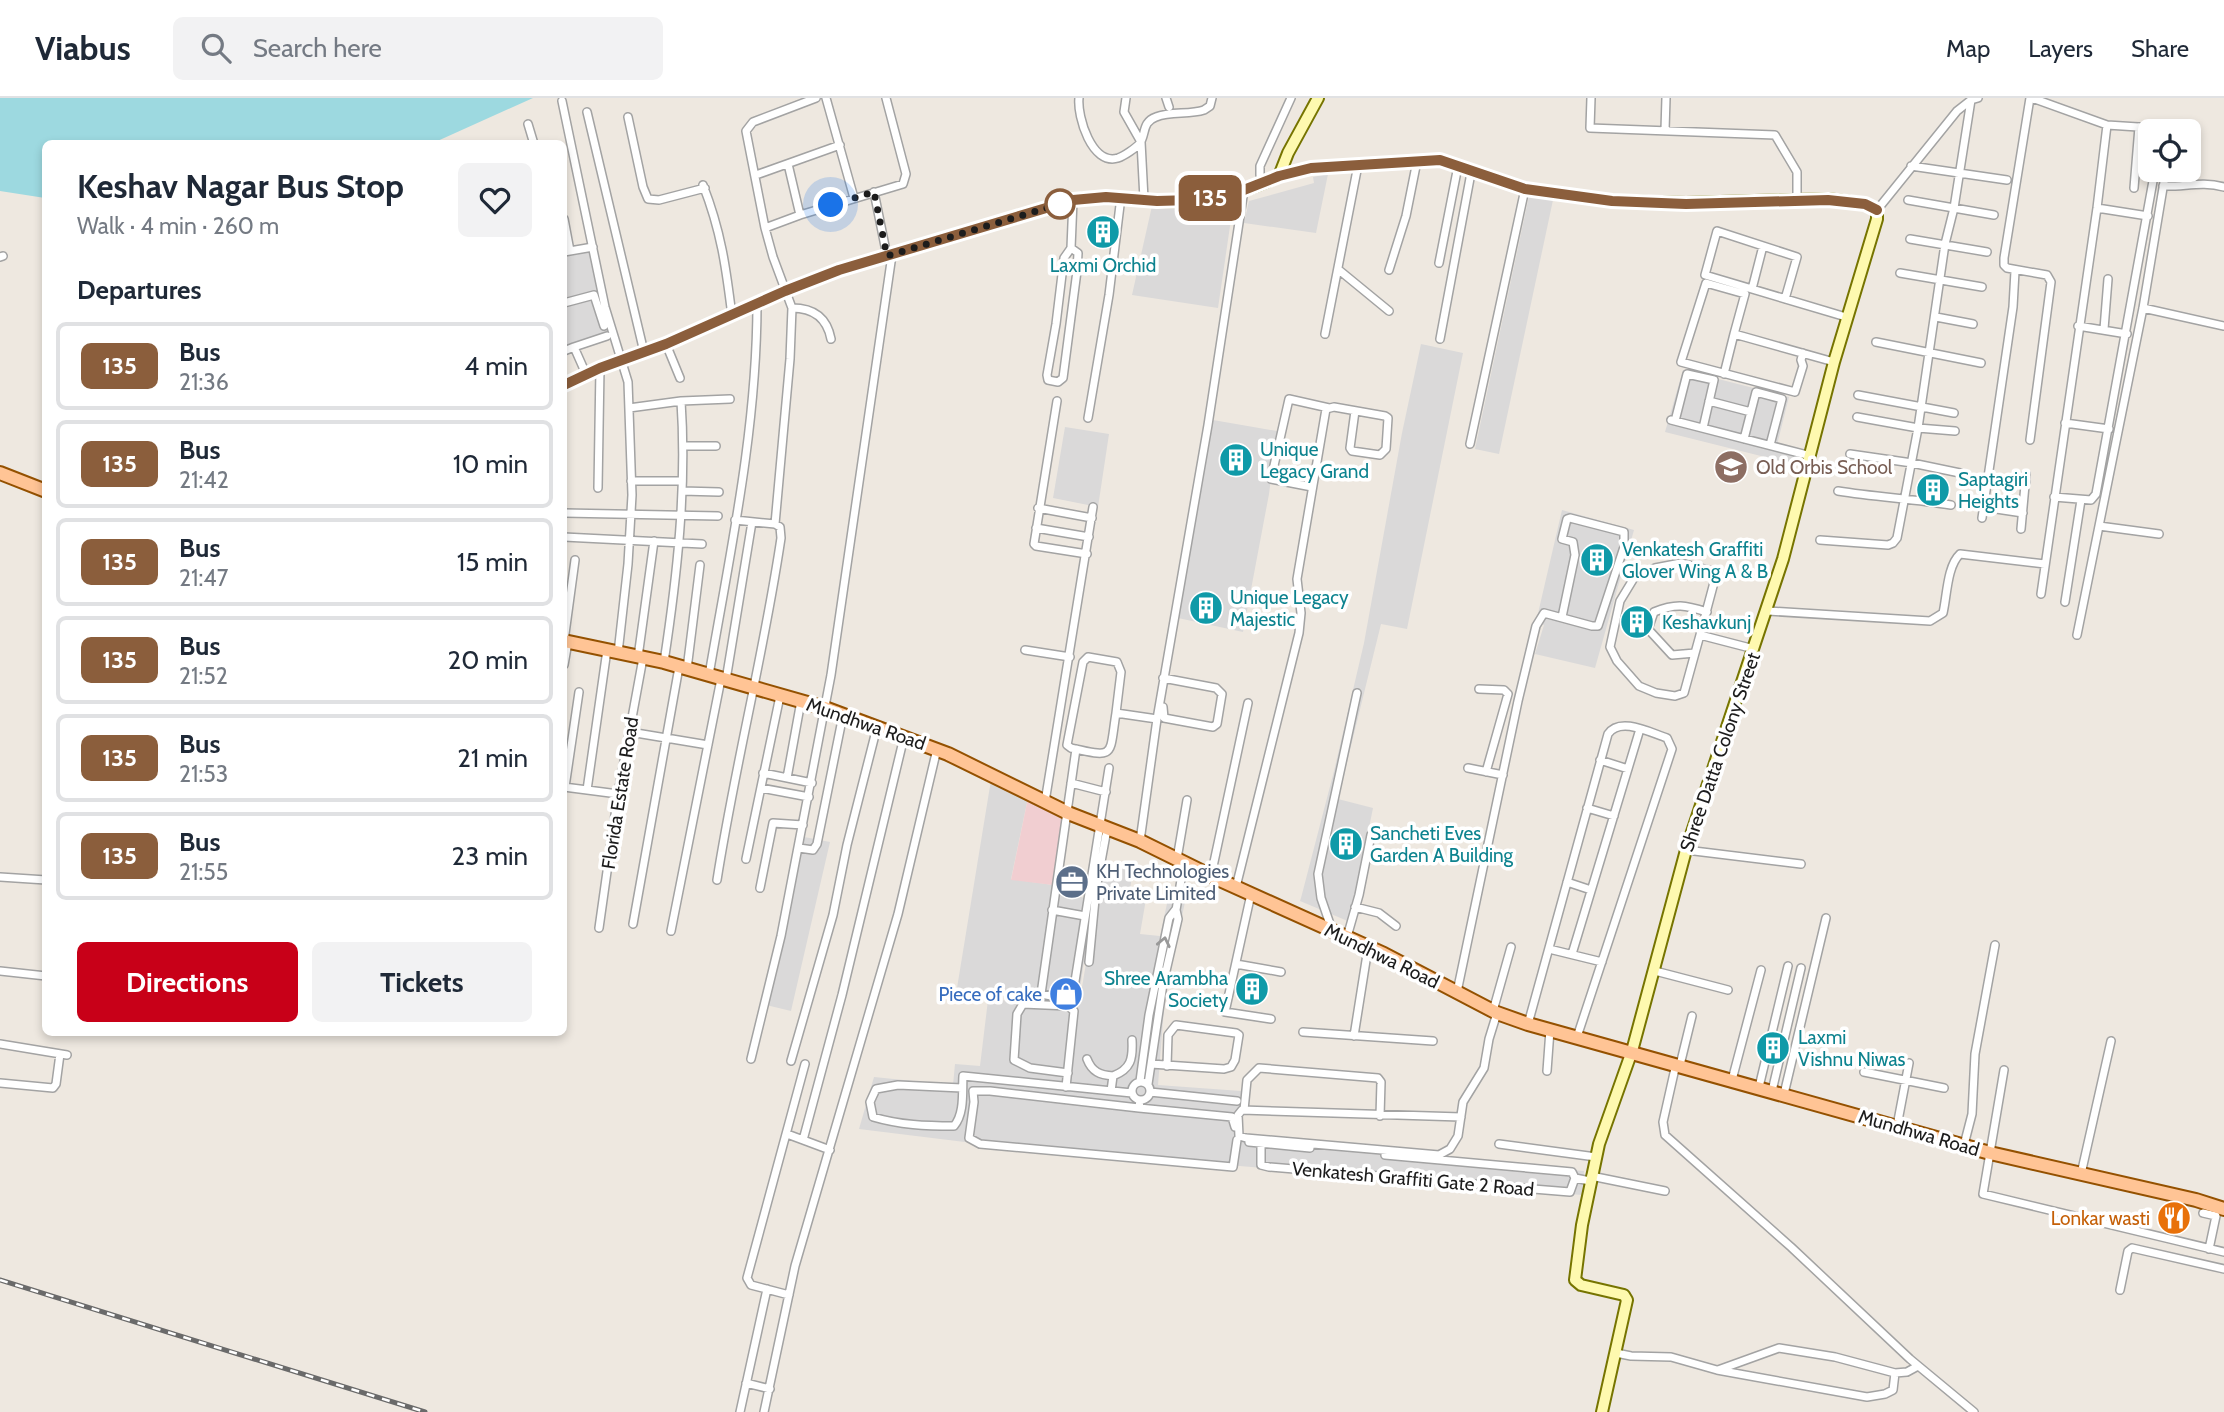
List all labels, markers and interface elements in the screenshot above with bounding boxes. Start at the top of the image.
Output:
search box [173,17,663,80]
text: Viabus [35,28,131,68]
icon: search [197,29,235,67]
text: Search here [253,32,382,64]
text: Map [1946,34,1990,63]
text: Layers [2028,34,2093,63]
text: Share [2131,34,2189,63]
map controls [2138,119,2201,182]
button: locate [2138,119,2201,182]
button: heart [458,163,532,237]
text: Keshav Nagar Bus Stop [77,166,404,206]
line badge: 135 [1170,175,1250,221]
text: 135 [1193,183,1227,212]
your location [813,187,848,222]
unlabelled marker [1045,189,1075,219]
text: Walk · 4 min · 260 m [77,212,279,240]
building icon: Laxmi Orchid [1084,213,1122,251]
place label: Laxmi Orchid [1050,254,1156,277]
text: Departures [77,274,201,306]
text: Bus [179,336,220,368]
text: 4 min [464,350,528,382]
text: 135 [102,351,137,380]
text: 21:36 [179,368,229,396]
text: Bus [179,434,220,466]
place label: Unique Legacy Grand [1260,438,1369,483]
building icon: Unique Legacy Grand [1217,441,1255,479]
text: 10 min [453,448,528,480]
school or university icon: Old Orbis School [1712,448,1750,486]
text: 135 [102,449,137,478]
place label: Old Orbis School [1756,456,1893,479]
text: 21:42 [179,466,229,494]
place label: Saptagiri Heights [1958,468,2028,513]
building icon: Saptagiri Heights [1914,471,1952,509]
text: Bus [179,532,220,564]
place label: Venkatesh Graffiti Glover Wing A & B [1622,538,1768,583]
building icon: Venkatesh Graffiti Glover Wing A & B [1578,541,1616,579]
text: 15 min [457,546,528,578]
text: 135 [102,547,137,576]
text: 21:47 [179,564,228,592]
place label: Unique Legacy Majestic [1230,586,1349,631]
building icon: Unique Legacy Majestic [1187,589,1225,627]
building icon: Keshavkunj [1618,603,1656,641]
place label: Keshavkunj [1662,611,1751,634]
text: Bus [179,630,220,662]
text: 20 min [448,644,528,676]
text: 135 [102,645,137,674]
street label: Shree Datta Colony Street [1675,649,1765,855]
text: 21:52 [179,662,228,690]
street label: Mundhwa Road [803,693,929,755]
street label: Florida Estate Road [597,715,643,871]
text: Bus [179,728,220,760]
text: 21 min [457,742,528,774]
text: 135 [102,743,137,772]
text: 21:53 [179,760,228,788]
place label: Sancheti Eves Garden A Building [1370,822,1514,867]
building icon: Sancheti Eves Garden A Building [1327,825,1365,863]
text: Bus [179,826,220,858]
text: 23 min [452,840,528,872]
text: 135 [102,841,137,870]
text: 21:55 [179,858,228,886]
place label: KH Technologies Private Limited [1096,860,1229,905]
office icon: KH Technologies Private Limited [1053,863,1091,901]
street label: Mundhwa Road [1321,918,1443,994]
one-way arrow [1155,936,1170,948]
button: Directions [77,942,298,1022]
button: Tickets [312,942,532,1022]
place label: Shree Arambha Society [1104,967,1228,1012]
building icon: Shree Arambha Society [1233,970,1271,1008]
shop icon: Piece of cake [1047,975,1085,1013]
place label: Piece of cake [939,983,1042,1006]
place label: Laxmi Vishnu Niwas [1798,1026,1906,1071]
building icon: Laxmi Vishnu Niwas [1754,1029,1792,1067]
street label: Mundhwa Road [1856,1105,1982,1161]
street label: Venkatesh Graffiti Gate 2 Road [1291,1157,1535,1201]
restaurant icon: Lonkar wasti [2155,1199,2193,1237]
place label: Lonkar wasti [2051,1207,2150,1230]

